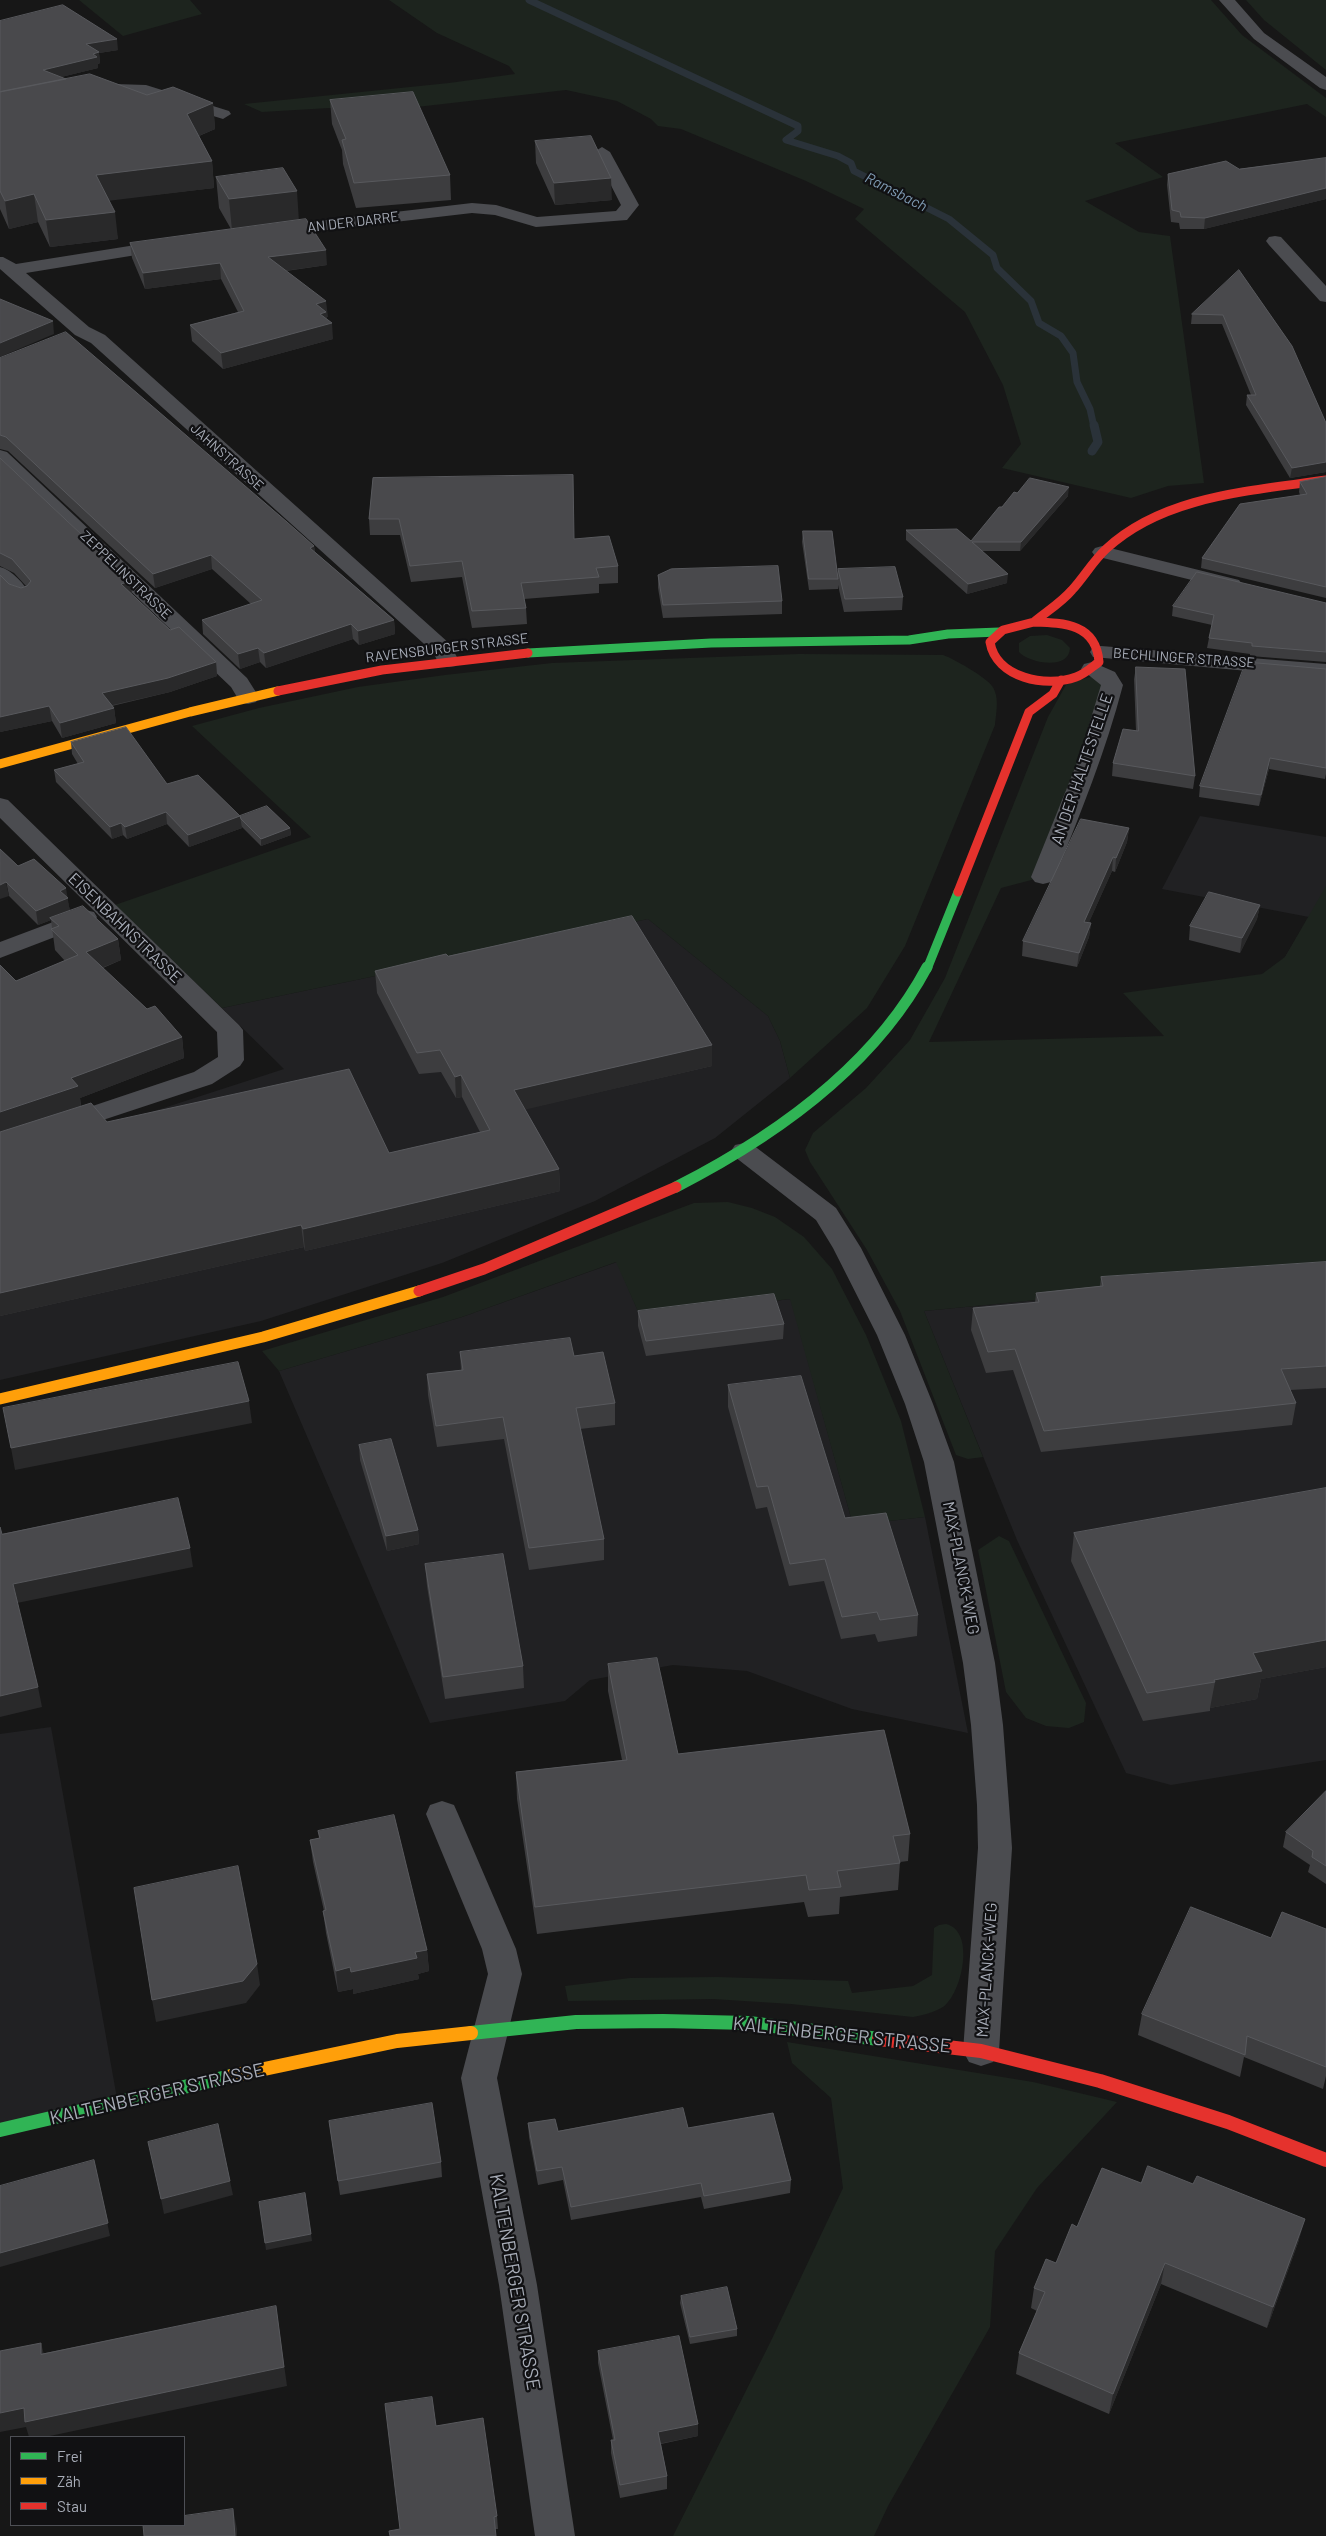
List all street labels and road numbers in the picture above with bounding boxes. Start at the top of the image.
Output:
street label: AN DER DARRE [306,208,400,236]
street label: JAHNSTRASSE [187,420,267,494]
street label: ZEPPELINSTRASSE [77,527,175,623]
street label: RAVENSBURGER STRASSE [365,630,529,666]
street label: BECHLINGER STRASSE [1113,645,1255,671]
street label: AN DER HALTESTELLE [1047,691,1117,847]
street label: EISENBAHNSTRASSE [64,869,186,987]
street label: MAX-PLANCK-WEG [939,1500,983,1636]
street label: MAX-PLANCK-WEG [973,1902,1001,2038]
street label: KALTENBERGER STRASSE [732,2012,952,2058]
street label: KALTENBERGER STRASSE [47,2058,267,2130]
street label: KALTENBERGER STRASSE [485,2172,545,2392]

